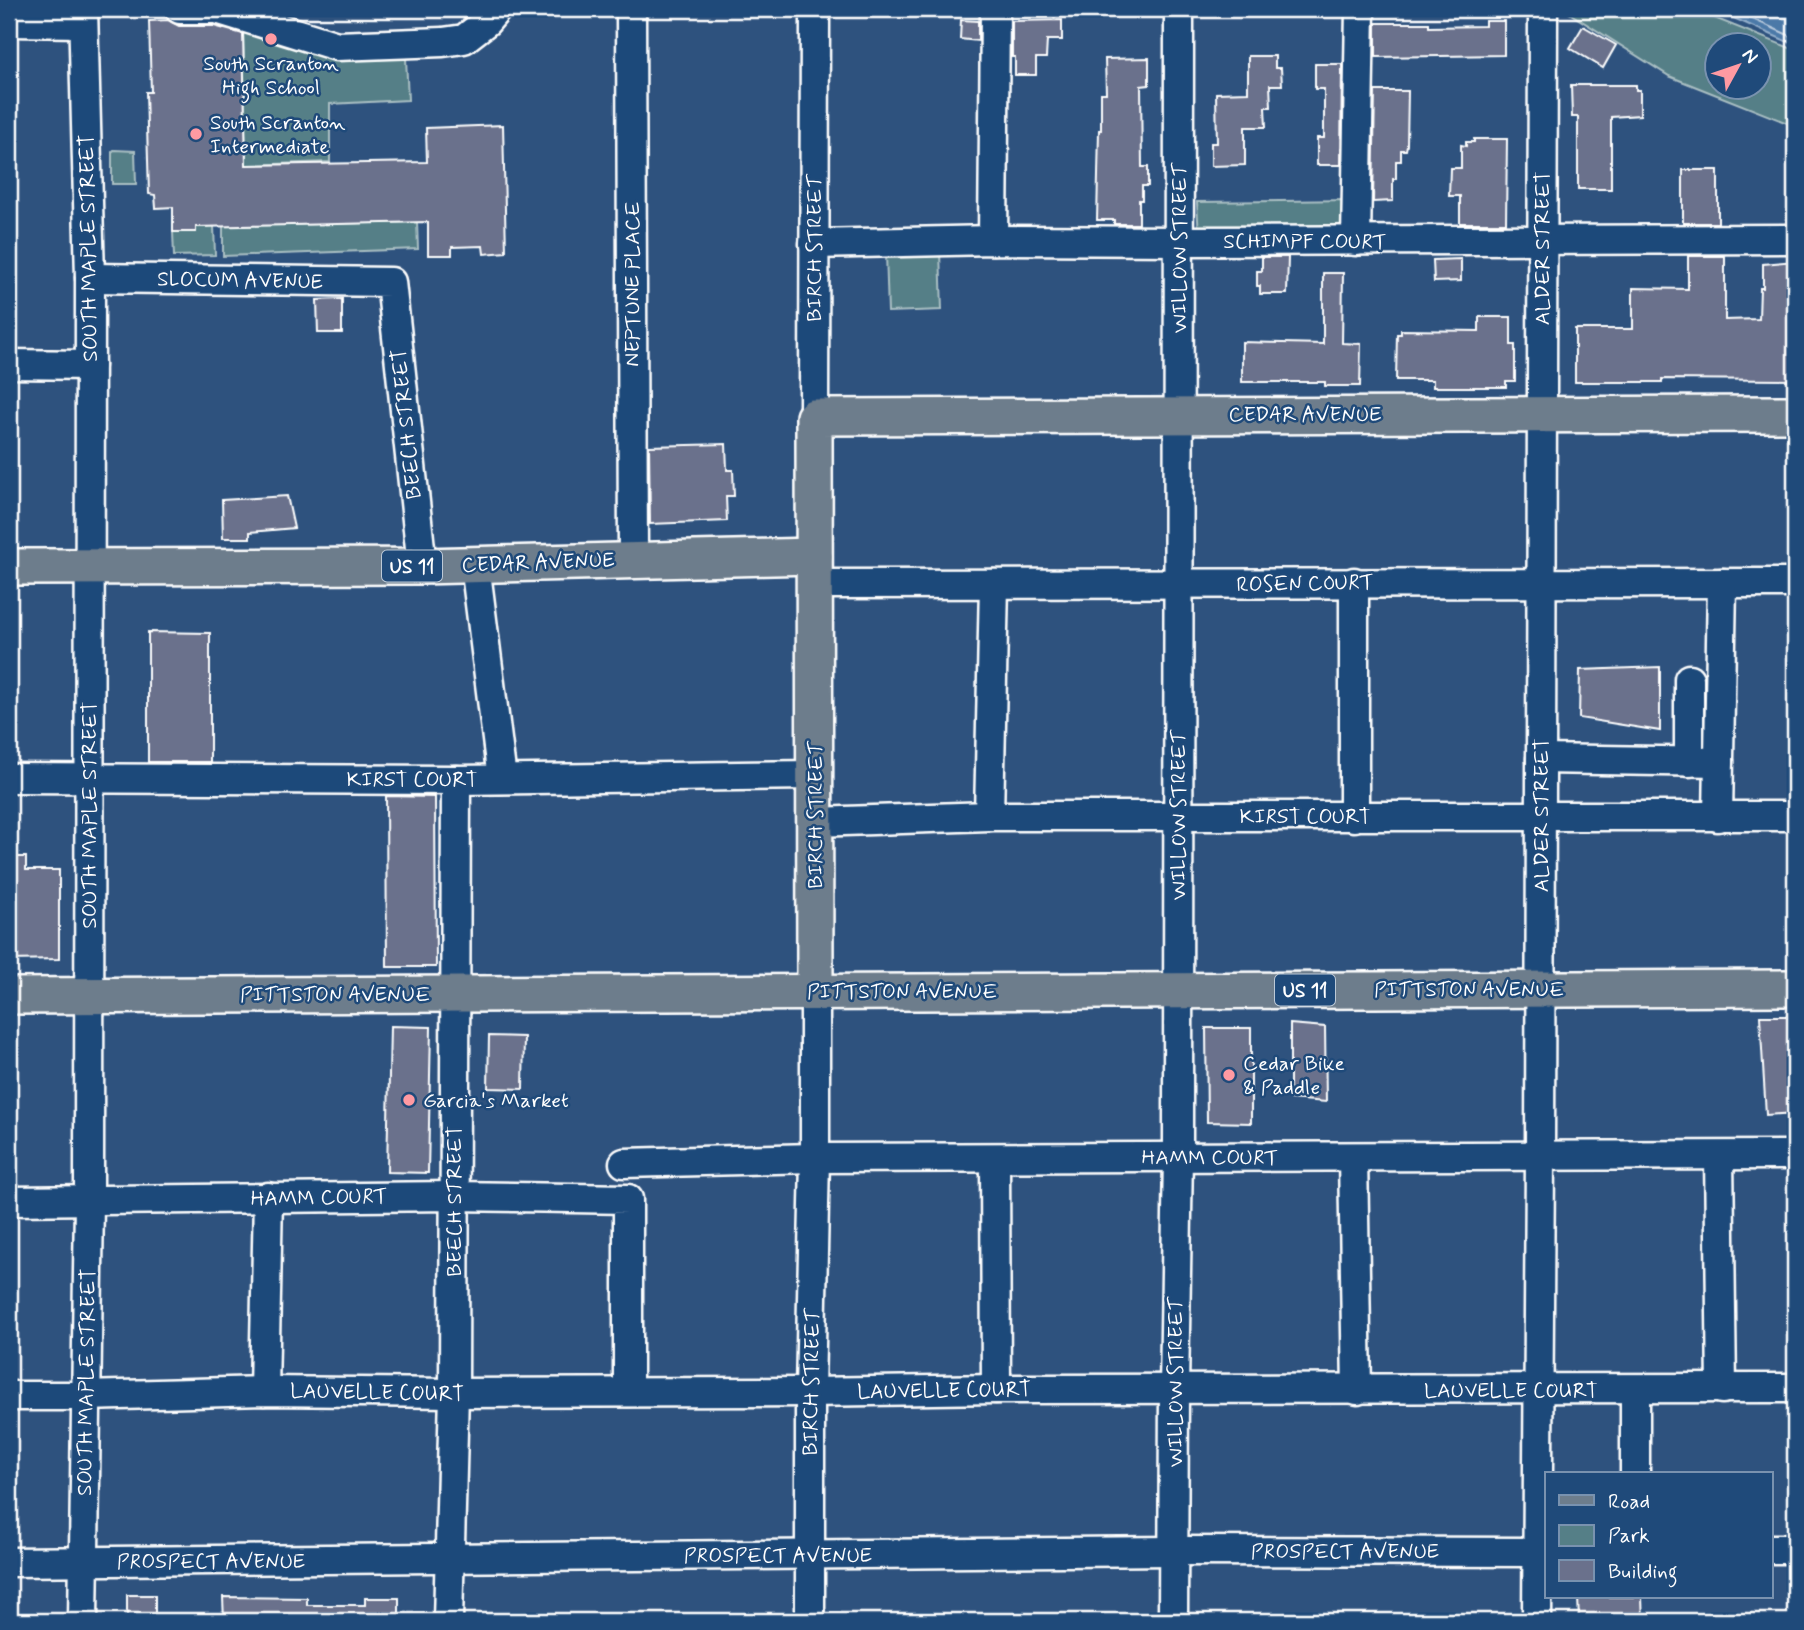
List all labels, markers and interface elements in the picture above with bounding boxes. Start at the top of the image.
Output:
marker: South Scranton High School [263,31,279,47]
north arrow [1702,32,1772,102]
text: N [1736,43,1764,69]
place label: South Scranton High School [203,50,339,104]
place label: South Scranton Intermediate [210,109,346,161]
marker: South Scranton Intermediate [188,126,204,142]
street label: SOUTH MAPLE STREET [73,134,105,362]
street label: WILLOW STREET [1166,162,1194,333]
street label: ALDER STREET [1529,171,1557,325]
street label: BIRCH STREET [801,174,829,322]
street label: NEPTUNE PLACE [619,201,647,367]
street label: SCHIMPF COURT [1223,228,1387,256]
street label: SLOCUM AVENUE [157,266,323,296]
street label: BEECH STREET [385,347,429,501]
street label: CEDAR AVENUE [1228,401,1382,429]
street label: CEDAR AVENUE [461,546,615,580]
road number: US 11 [382,551,442,582]
street label: ROSEN COURT [1236,569,1374,599]
street label: SOUTH MAPLE STREET [76,701,104,929]
street label: WILLOW STREET [1165,729,1193,900]
street label: ALDER STREET [1528,738,1556,892]
street label: BIRCH STREET [802,741,830,889]
street label: KIRST COURT [346,766,478,794]
street label: KIRST COURT [1239,803,1371,831]
road number: US 11 [1275,974,1335,1006]
street label: PITTSTON AVENUE [1374,976,1564,1004]
street label: PITTSTON AVENUE [807,978,997,1006]
street label: PITTSTON AVENUE [240,981,430,1009]
place label: Cedar Bike & Paddle [1243,1050,1345,1102]
marker: Cedar Bike & Paddle [1221,1067,1237,1083]
place label: Garcia's Market [423,1087,569,1115]
marker: Garcia's Market [401,1092,417,1108]
street label: BEECH STREET [441,1125,469,1277]
street label: HAMM COURT [1142,1144,1278,1172]
street label: HAMM COURT [250,1183,388,1213]
street label: SOUTH MAPLE STREET [71,1268,103,1496]
street label: WILLOW STREET [1162,1296,1190,1467]
street label: BIRCH STREET [797,1307,827,1456]
street label: LAUVELLE COURT [857,1375,1031,1407]
street label: LAUVELLE COURT [290,1377,464,1409]
street label: LAUVELLE COURT [1424,1377,1598,1405]
legend [1545,1472,1772,1598]
text: Road [1608,1488,1650,1516]
text: Park [1608,1522,1650,1550]
street label: PROSPECT AVENUE [1251,1538,1439,1566]
street label: PROSPECT AVENUE [684,1542,872,1570]
street label: PROSPECT AVENUE [117,1548,305,1576]
text: Building [1608,1558,1678,1588]

